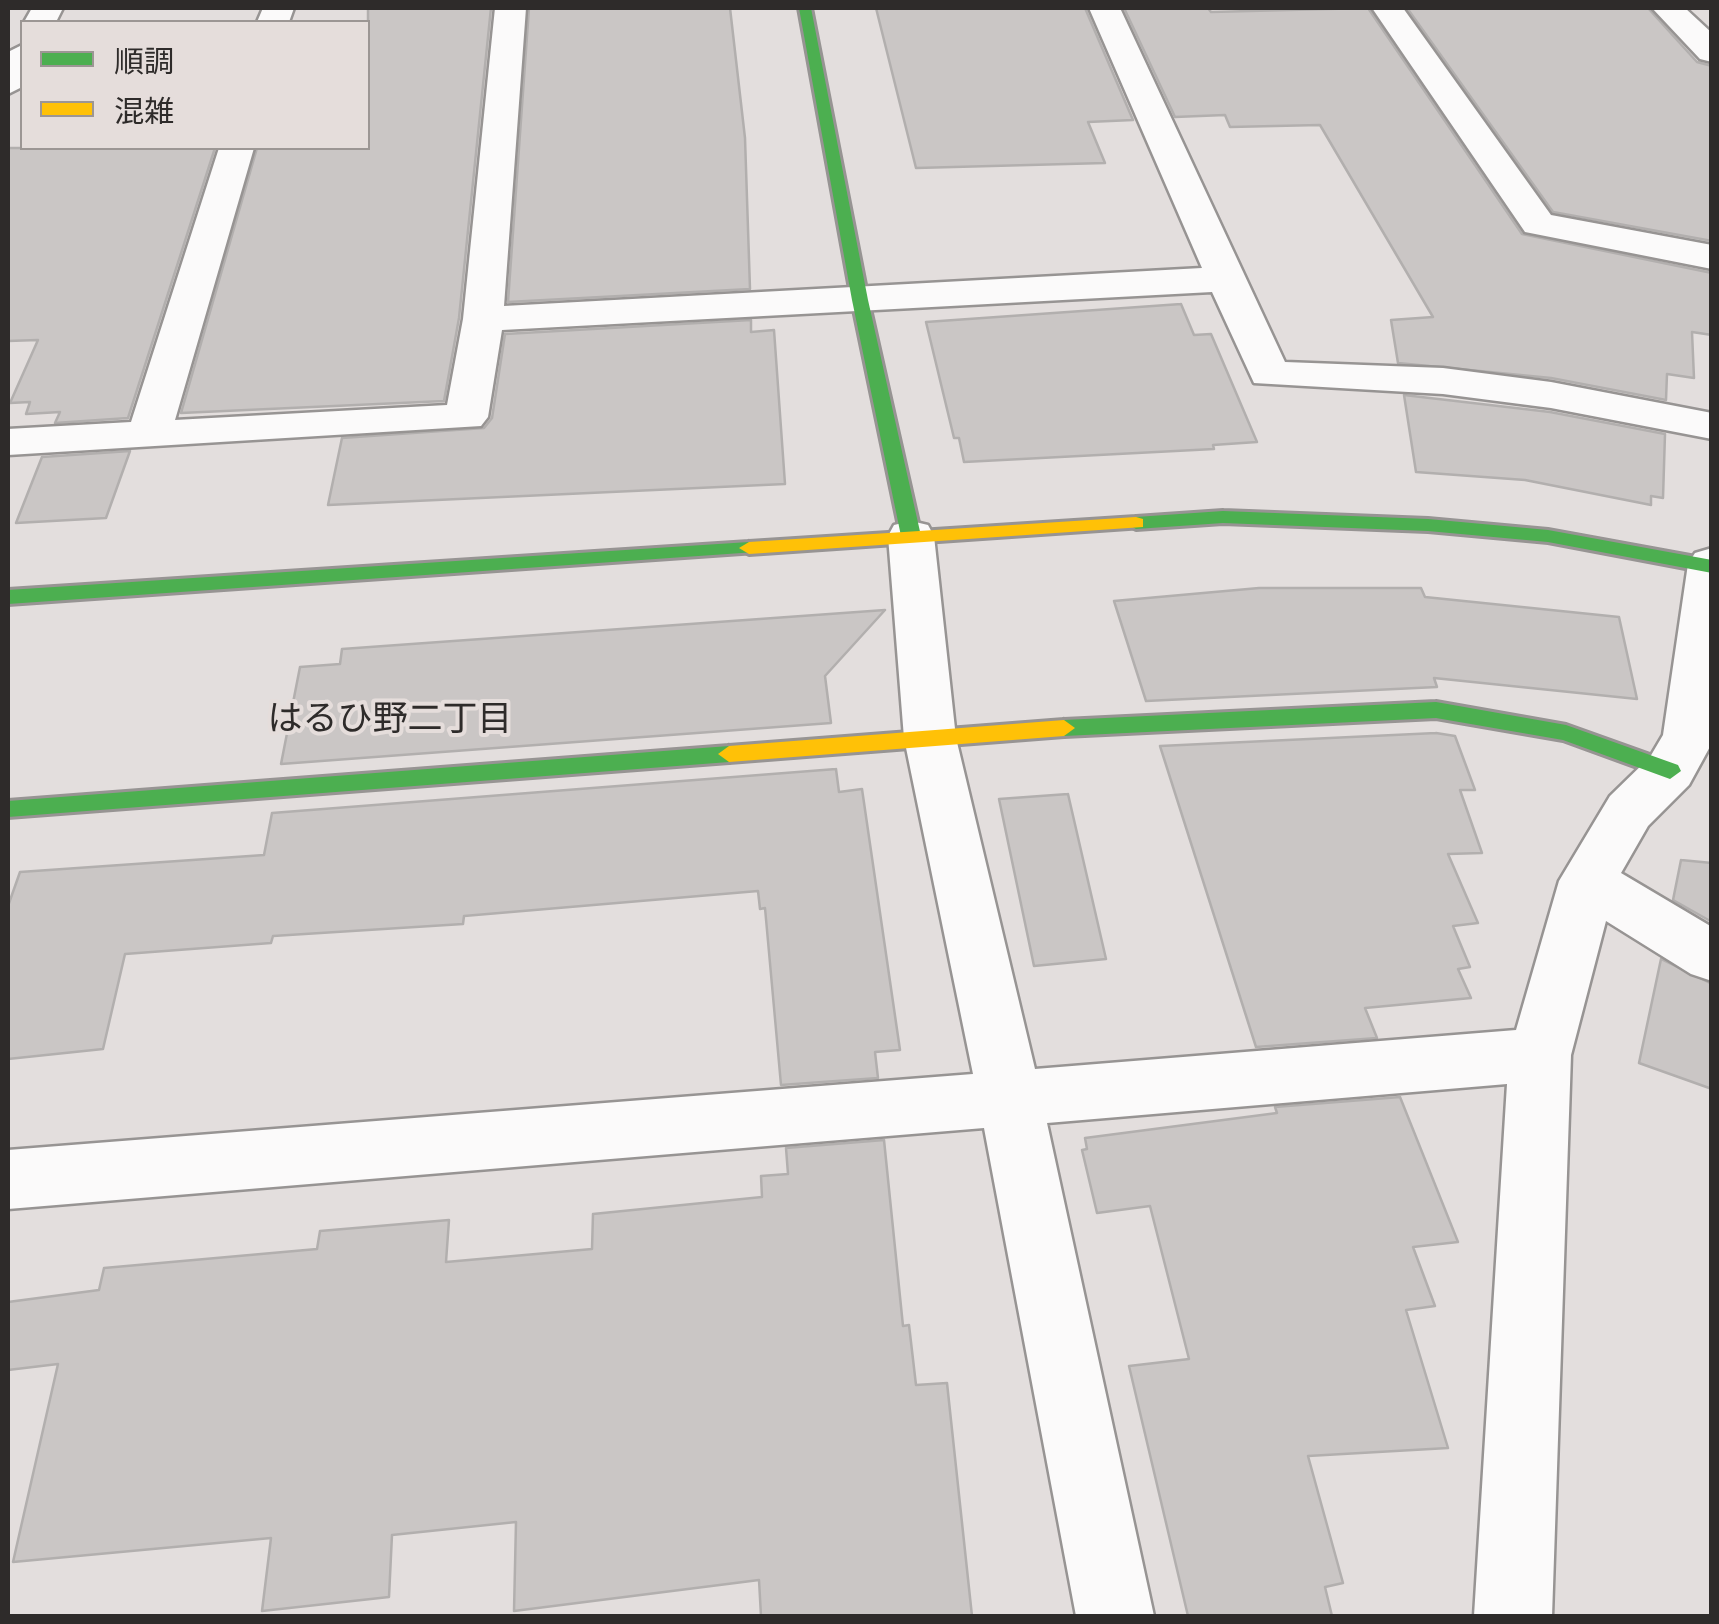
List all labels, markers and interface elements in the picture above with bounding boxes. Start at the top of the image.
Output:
legend [20,20,370,150]
text: 順調 [114,42,174,81]
text: 混雑 [114,92,174,131]
district label: はるひ野二丁目 [268,700,512,742]

